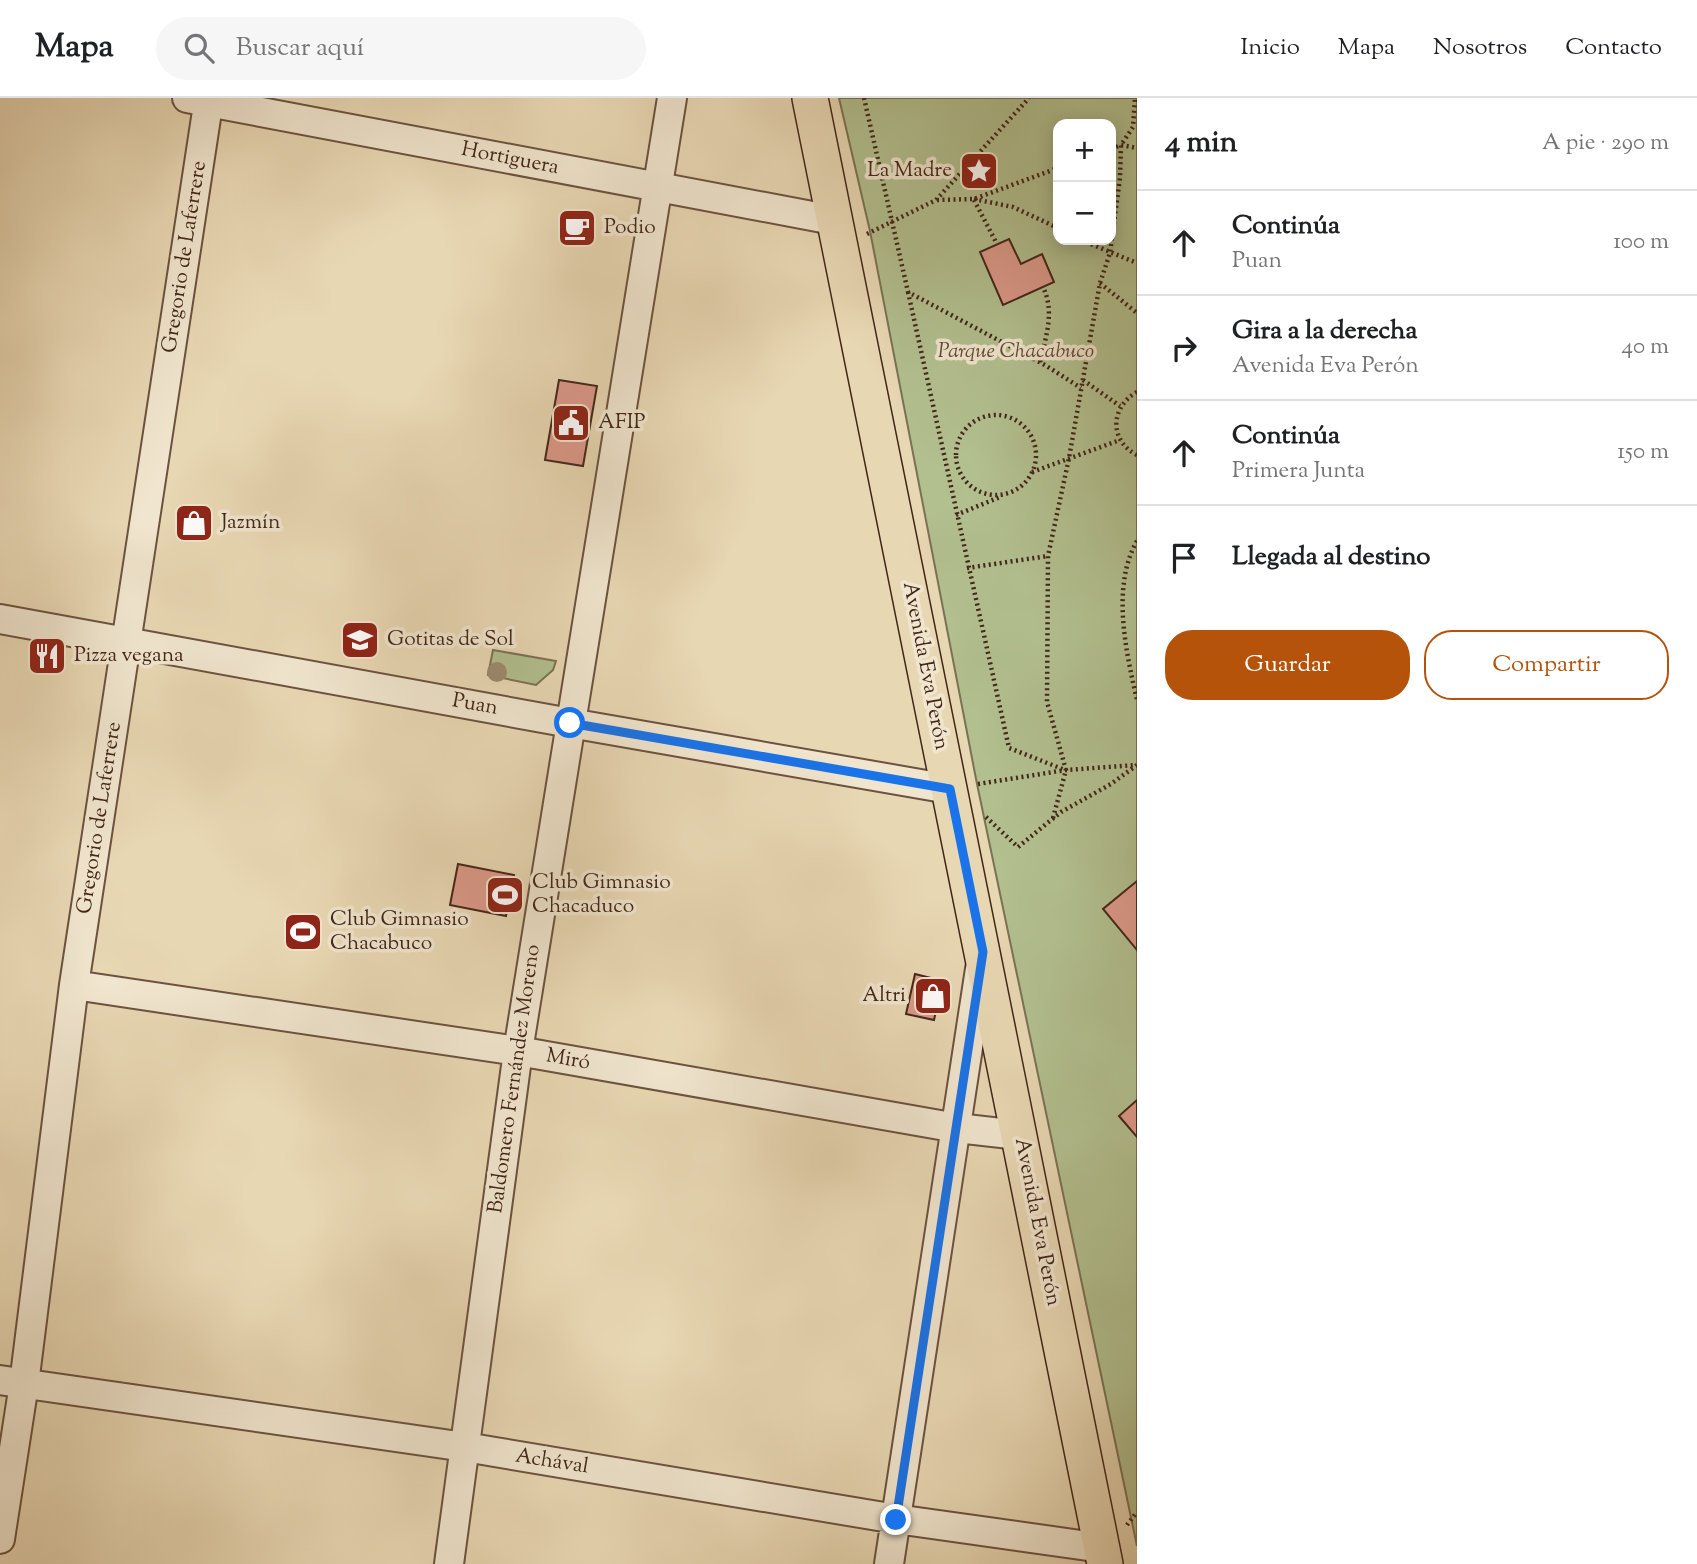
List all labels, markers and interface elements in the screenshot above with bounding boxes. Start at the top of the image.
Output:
search box [156,17,646,80]
text: Mapa [35,24,114,72]
icon: search [180,29,218,67]
text: Buscar aquí [236,30,364,67]
text: Inicio [1240,31,1300,65]
text: Mapa [1338,31,1395,65]
text: Nosotros [1433,31,1527,65]
text: Contacto [1565,31,1662,65]
map controls [1053,119,1116,245]
button: + [1053,119,1116,182]
text: 4 min [1165,122,1238,165]
text: A pie · 290 m [1542,127,1669,160]
street label: Hortiguera [459,135,562,183]
place icon: La Madre [958,150,1000,192]
place label: La Madre [867,156,952,186]
street label: Gregorio de Laferrere [155,159,215,355]
button: − [1053,182,1116,245]
cafe icon: Podio [556,207,598,249]
text: Continúa [1232,208,1340,245]
place label: Podio [604,213,656,243]
icon: ahead [1165,224,1203,262]
text: 100 m [1613,226,1669,259]
text: Puan [1232,245,1282,278]
text: Gira a la derecha [1232,313,1417,350]
icon: right [1165,329,1203,367]
text: 40 m [1622,331,1669,364]
park label: Parque Chacabuco [938,337,1094,367]
text: Avenida Eva Perón [1232,350,1419,383]
public building icon: AFIP [550,402,592,444]
place label: AFIP [598,408,646,438]
text: Continúa [1232,418,1340,455]
icon: ahead [1165,434,1203,472]
text: 150 m [1617,436,1669,469]
text: Primera Junta [1232,455,1365,488]
shop icon: Jazmín [173,502,215,544]
place label: Jazmín [220,508,280,538]
icon: arrive [1165,539,1203,577]
text: Llegada al destino [1232,539,1430,576]
street label: Avenida Eva Perón [894,579,956,753]
school or university icon: Gotitas de Sol [339,619,381,661]
place label: Gotitas de Sol [387,625,514,655]
button: Guardar [1165,630,1410,700]
button: Compartir [1424,630,1669,700]
restaurant icon: Pizza vegana [26,635,68,677]
place label: Pizza vegana [74,641,184,671]
street label: Puan [450,686,500,724]
route start [554,707,585,738]
street label: Gregorio de Laferrere [70,720,130,916]
place label: Club Gimnasio Chacaduco [532,868,671,922]
sports icon: Club Gimnasio Chacaduco [484,874,526,916]
place label: Club Gimnasio Chacabuco [330,905,469,959]
sports icon: Club Gimnasio Chacabuco [282,911,324,953]
street label: Baldomero Fernández Moreno [481,943,549,1215]
shop icon: Altri [912,975,954,1017]
place label: Altri [862,981,906,1011]
street label: Miró [543,1041,593,1079]
street label: Avenida Eva Perón [1006,1135,1068,1309]
street label: Achával [513,1441,591,1483]
route end [880,1504,911,1535]

